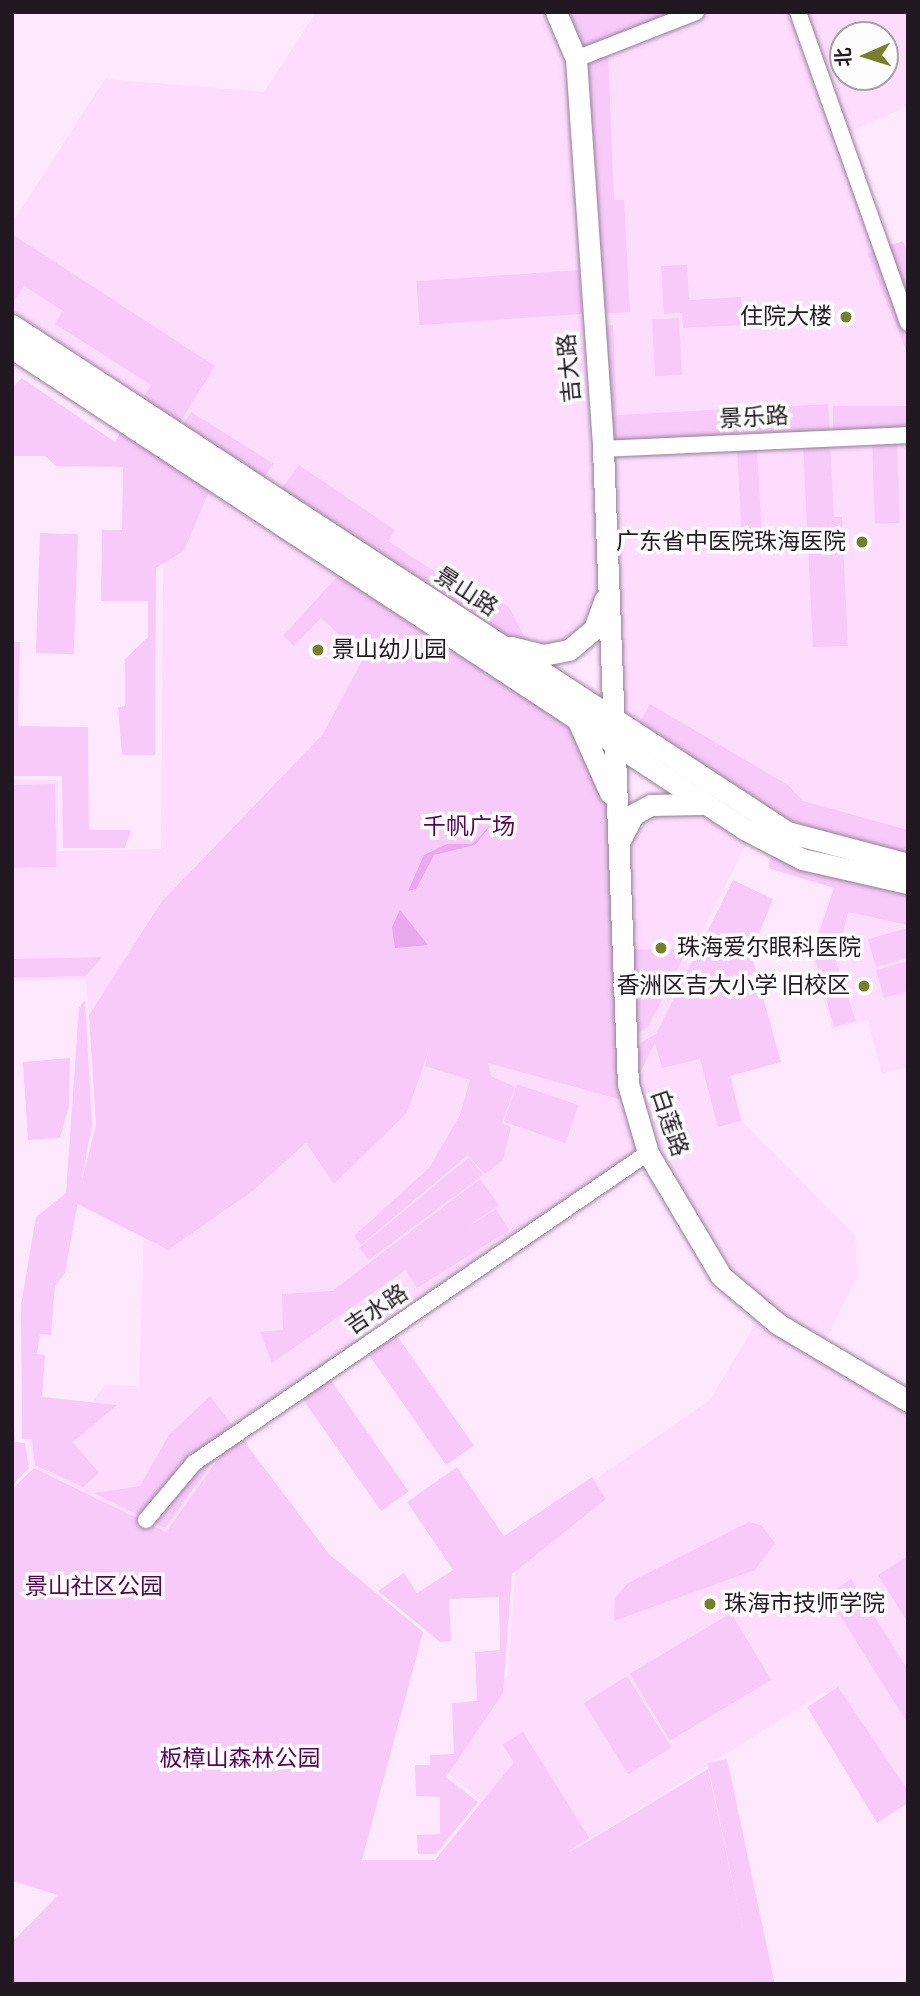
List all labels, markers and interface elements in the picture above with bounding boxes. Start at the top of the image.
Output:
north arrow [829,21,899,91]
text: 北 [833,47,857,67]
place label: 住院大楼 [740,303,832,331]
marker: 住院大楼 [838,309,854,325]
street label: 吉大路 [553,332,587,404]
street label: 景乐路 [719,402,789,434]
place label: 广东省中医院珠海医院 [616,528,846,556]
marker: 广东省中医院珠海医院 [852,532,872,552]
street label: 景山路 [430,562,502,622]
place label: 景山幼儿园 [332,636,447,664]
marker: 景山幼儿园 [310,642,326,658]
park label: 千帆广场 [423,813,515,841]
place label: 珠海爱尔眼科医院 [677,934,861,962]
marker: 珠海爱尔眼科医院 [651,938,671,958]
place label: 香洲区吉大小学 旧校区 [616,972,850,1000]
marker: 香洲区吉大小学 旧校区 [856,978,872,994]
street label: 白莲路 [645,1086,693,1160]
street label: 吉水路 [341,1279,413,1341]
park label: 景山社区公园 [25,1573,163,1601]
place label: 珠海市技师学院 [724,1590,885,1618]
marker: 珠海市技师学院 [702,1596,718,1612]
park label: 板樟山森林公园 [160,1745,320,1773]

